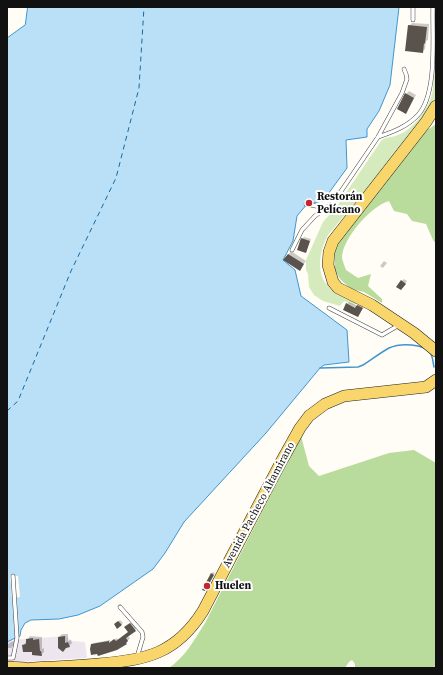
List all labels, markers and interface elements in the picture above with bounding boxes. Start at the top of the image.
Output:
place label: Restorán Pelícano [317,190,363,216]
marker: Restorán Pelícano [304,198,314,208]
street label: Avenida Pacheco Altamirano [220,440,298,570]
place label: Huelen [215,579,251,593]
marker: Huelen [202,581,212,591]

